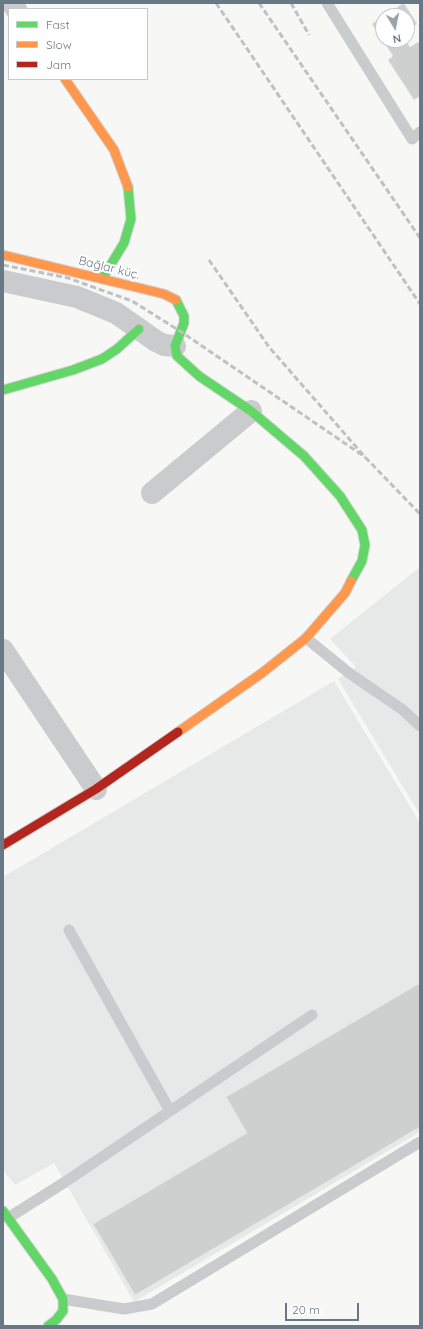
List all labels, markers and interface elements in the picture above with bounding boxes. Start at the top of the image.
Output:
legend [8,8,148,80]
north arrow [375,8,415,48]
text: Fast [46,17,70,32]
text: N [392,31,402,46]
text: Slow [46,37,72,52]
text: Jam [46,57,71,72]
street label: Bağlar küç. [77,254,141,282]
scale bar [287,1295,361,1321]
text: 20 m [292,1302,320,1317]

